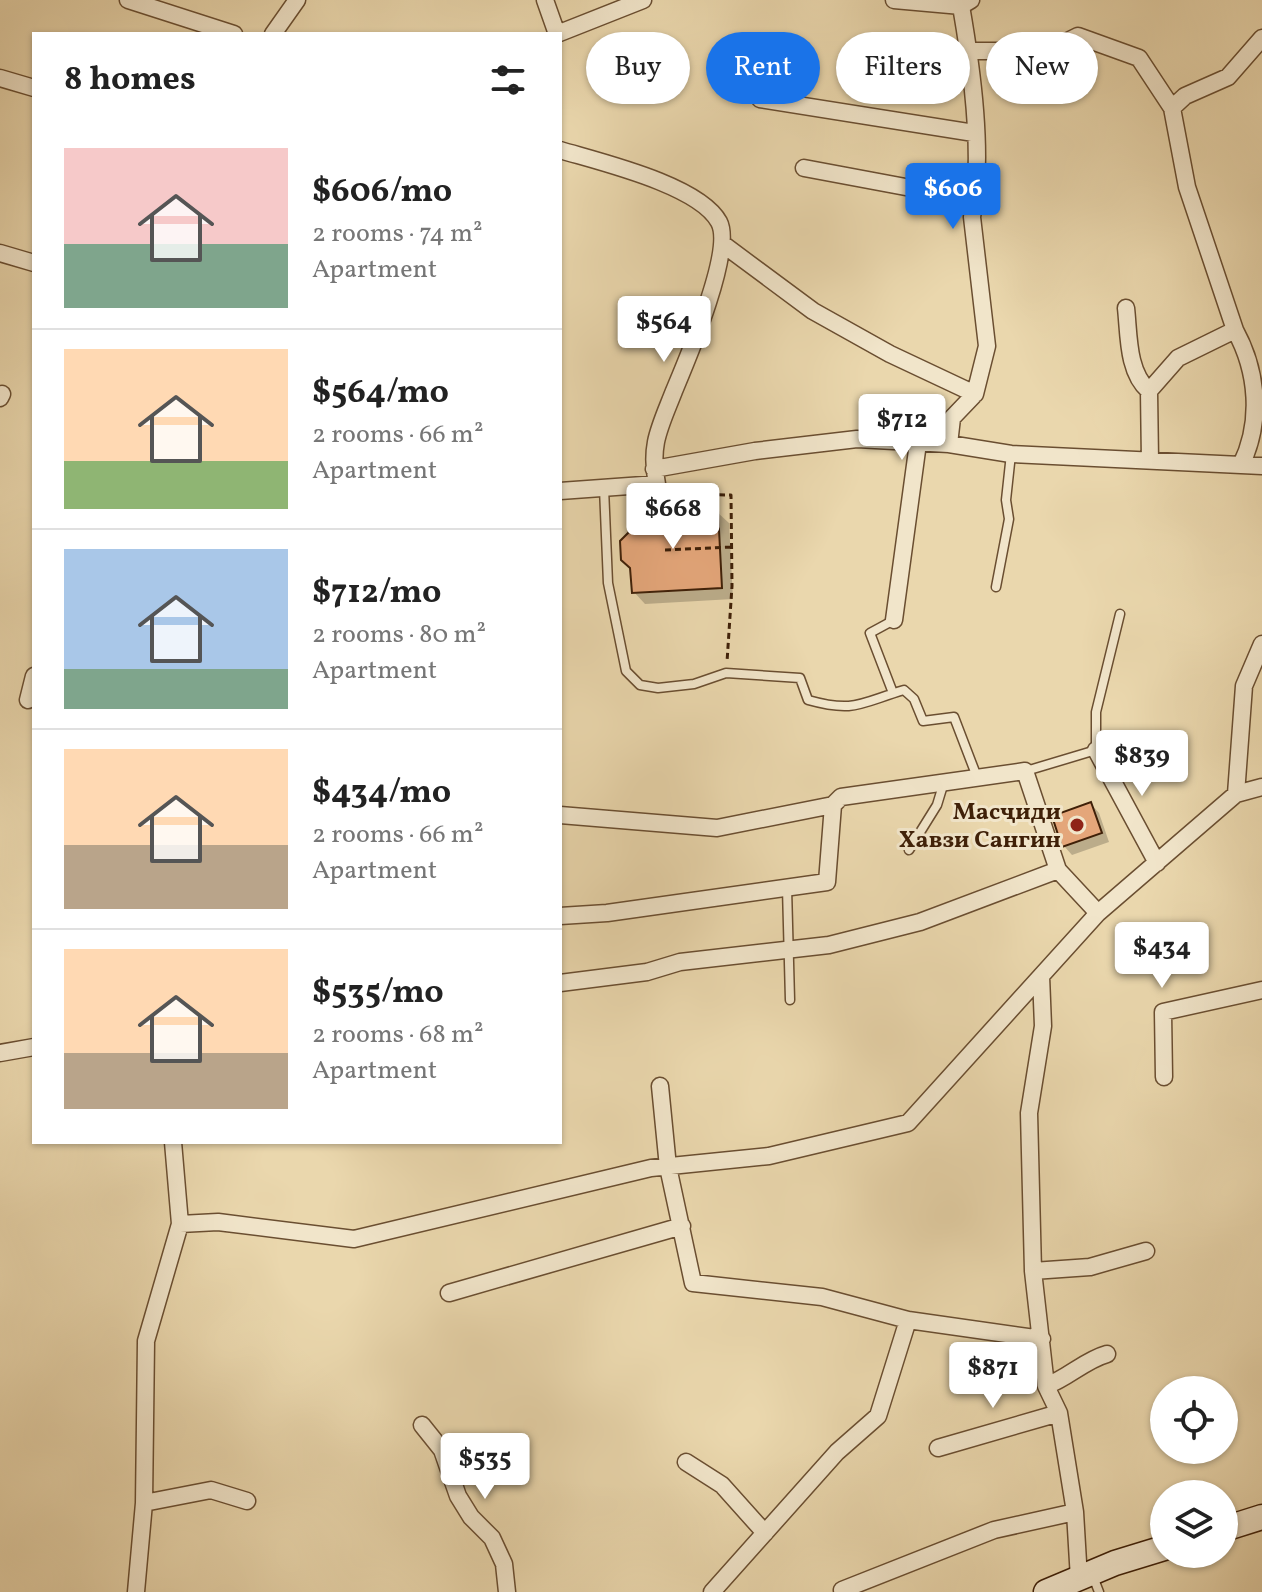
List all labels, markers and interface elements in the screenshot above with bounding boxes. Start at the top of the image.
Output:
chip: Buy [586,32,690,104]
chip: Rent [706,32,820,104]
chip: Filters [836,32,970,104]
chip: New [986,32,1098,104]
text: 8 homes [64,57,196,104]
icon: filters [486,58,530,102]
pin: $606 [906,163,1000,231]
text: $606/mo [312,169,452,216]
text: $606 [923,171,983,207]
icon: home [128,180,224,276]
text: 2 rooms · 74 m² [312,216,483,252]
text: Apartment [312,252,437,288]
pin: $564 [617,296,711,364]
text: $564 [636,304,692,340]
text: $564/mo [312,370,449,417]
icon: home [128,381,224,477]
pin: $712 [855,394,949,462]
text: $712 [877,402,927,438]
text: 2 rooms · 66 m² [312,417,484,453]
text: Apartment [312,453,437,489]
pin: $668 [626,483,720,551]
text: $668 [644,491,702,527]
text: $712/mo [312,570,441,617]
icon: home [128,581,224,677]
text: 2 rooms · 80 m² [312,617,486,653]
text: Apartment [312,653,437,689]
pin: $839 [1095,730,1189,798]
text: $839 [1114,738,1170,774]
text: $434/mo [312,770,451,817]
icon: home [128,781,224,877]
place label: Масҷиди Хавзи Сангин [899,796,1061,858]
marker: Масҷиди Хавзи Сангин [1068,816,1086,834]
text: 2 rooms · 66 m² [312,817,484,853]
text: Apartment [312,853,437,889]
pin: $434 [1115,922,1209,990]
text: $434 [1133,930,1191,966]
text: $535/mo [312,970,444,1017]
icon: home [128,981,224,1077]
text: 2 rooms · 68 m² [312,1017,484,1053]
text: Apartment [312,1053,437,1089]
pin: $871 [946,1342,1040,1410]
text: $871 [967,1350,1019,1386]
map controls [1150,1376,1238,1568]
button: locate [1150,1376,1238,1464]
pin: $535 [438,1433,532,1501]
text: $535 [459,1441,511,1477]
button: layers [1150,1480,1238,1568]

